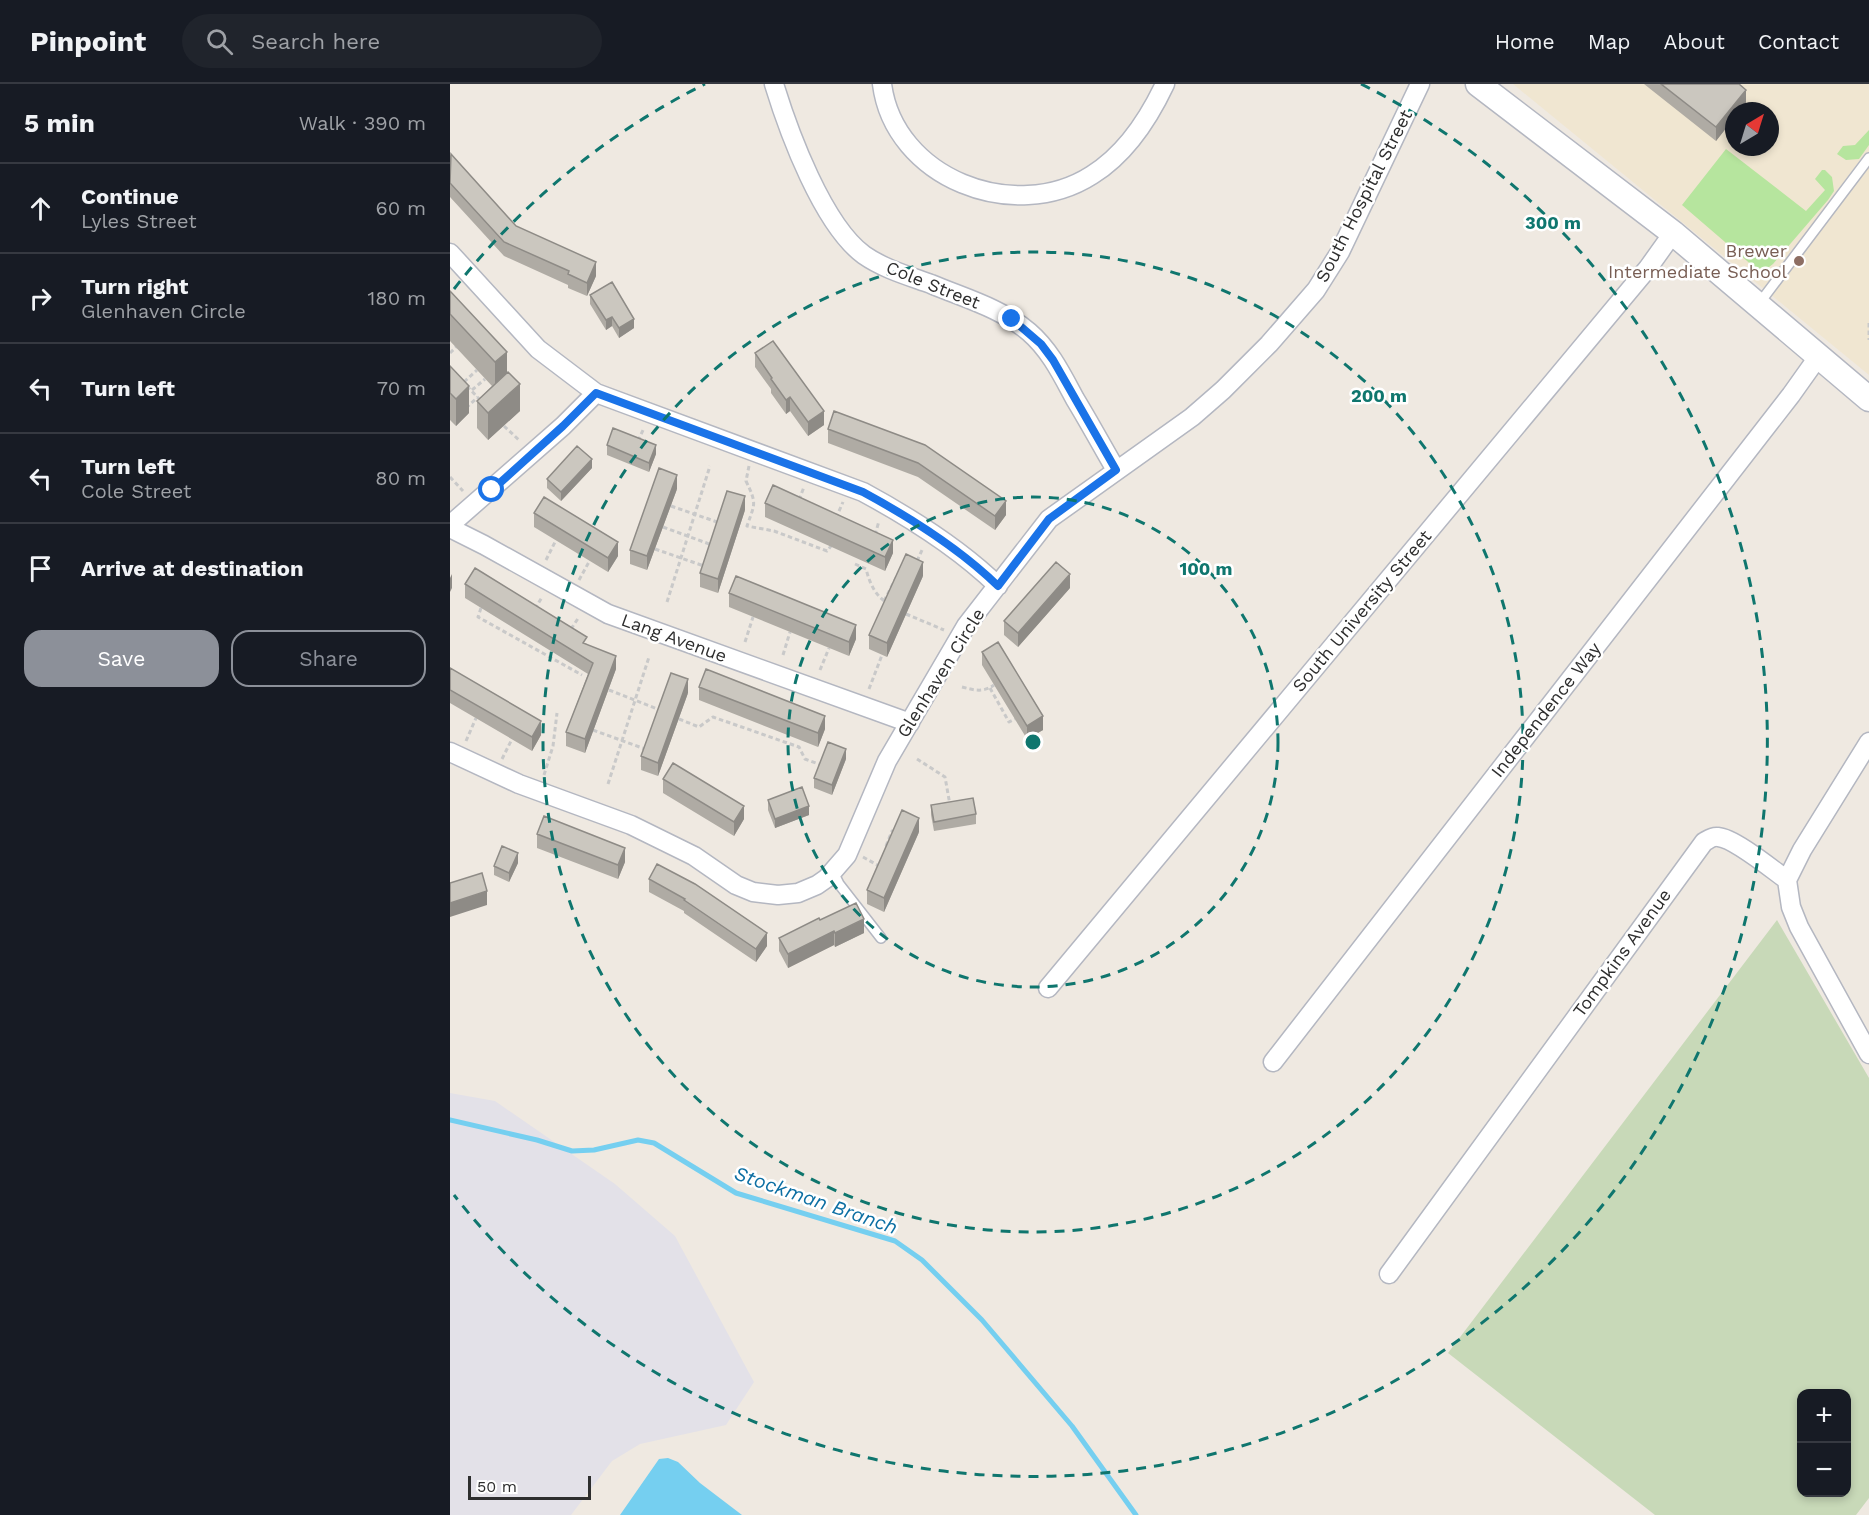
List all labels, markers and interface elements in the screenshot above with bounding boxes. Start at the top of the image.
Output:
search box [182,14,602,68]
text: Pinpoint [30,25,146,58]
icon: search [203,25,236,58]
text: Search here [251,29,380,54]
text: Home [1495,29,1555,54]
text: Map [1588,29,1631,54]
text: About [1664,29,1725,54]
text: Contact [1758,29,1839,54]
north arrow [1725,102,1779,156]
street label: South Hospital Street [1311,106,1416,285]
text: 5 min [24,108,95,138]
text: Walk · 390 m [299,111,426,135]
text: Continue [81,184,179,209]
icon: ahead [24,192,57,225]
text: 60 m [376,196,426,220]
text: Lyles Street [81,209,197,233]
text: 300 m [1525,212,1581,233]
place label: Brewer Intermediate School [1608,240,1787,282]
marker: Brewer Intermediate School [1792,254,1806,268]
street label: Cole Street [883,256,984,313]
text: Turn right [81,274,188,299]
icon: right [24,282,57,315]
text: 180 m [368,286,426,310]
text: Glenhaven Circle [81,299,246,323]
route end [998,305,1024,331]
icon: left [24,372,57,405]
text: Turn left [81,376,175,401]
text: 70 m [377,376,426,400]
text: 200 m [1351,385,1407,406]
text: Turn left [81,454,175,479]
icon: left [24,462,57,495]
text: 80 m [375,466,426,490]
route start [478,476,504,502]
text: Cole Street [81,479,191,503]
street label: South University Street [1288,525,1436,696]
icon: arrive [24,552,57,585]
text: Arrive at destination [81,556,304,581]
text: 100 m [1179,558,1233,579]
street label: Glenhaven Circle [892,604,989,741]
street label: Lang Avenue [619,609,730,666]
button: Save [24,630,219,687]
button: Share [231,630,426,687]
street label: Independence Way [1486,638,1605,781]
centre of rings [1023,732,1043,752]
street label: Tompkins Avenue [1568,885,1675,1021]
water label: Stockman Branch [731,1161,901,1239]
map controls [1797,1389,1851,1497]
button: + [1797,1389,1851,1443]
button: − [1797,1443,1851,1497]
scale bar [468,1473,591,1500]
text: 50 m [477,1477,517,1496]

